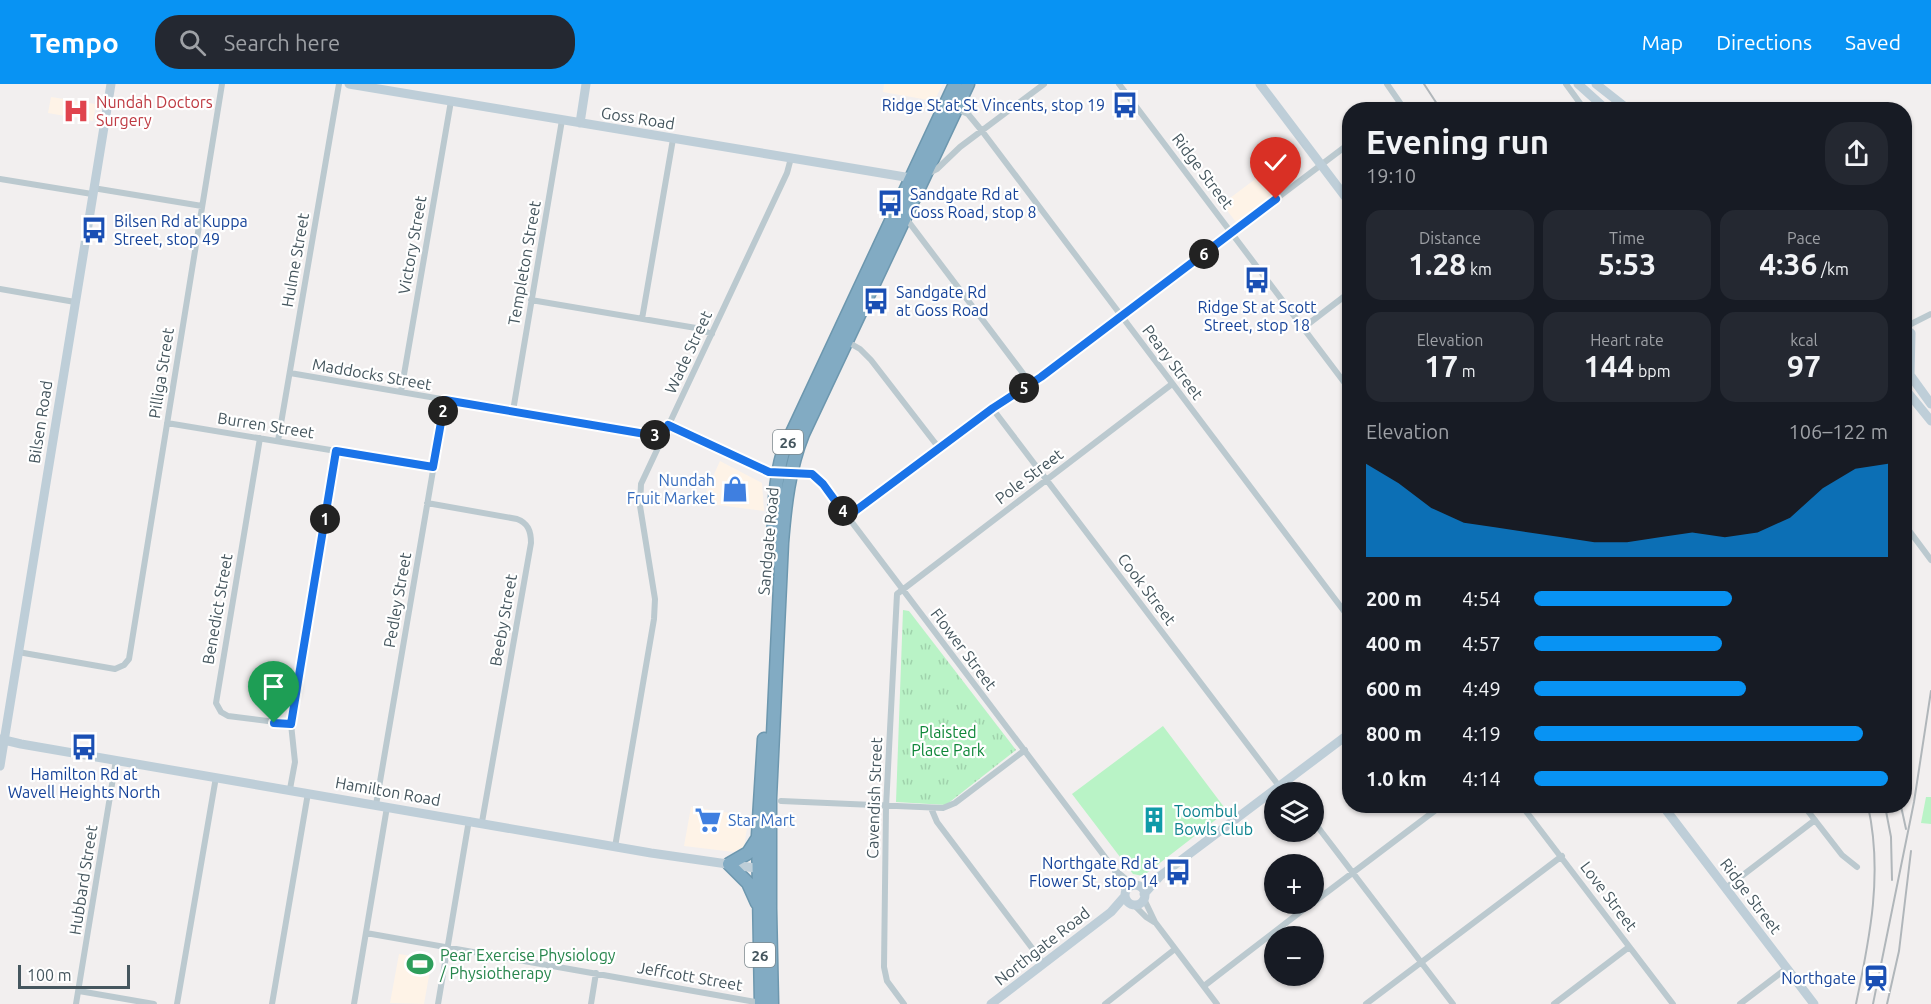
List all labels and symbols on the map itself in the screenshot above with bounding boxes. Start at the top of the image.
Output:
bus stop icon: Ridge St at St Vincents, stop 19 [1110,90,1140,120]
place label: Nundah Doctors Surgery [96,93,213,129]
hospital icon: Nundah Doctors Surgery [61,96,91,126]
place label: Ridge St at St Vincents, stop 19 [882,96,1105,114]
street label: Goss Road [600,103,676,133]
street label: Ridge Street [1169,130,1238,213]
pin [1250,137,1301,199]
place label: Sandgate Rd at Goss Road, stop 8 [910,185,1037,221]
bus stop icon: Sandgate Rd at Goss Road, stop 8 [875,188,905,218]
street label: Victory Street [394,193,430,296]
street label: Templeton Street [504,199,544,327]
street label: Hulme Street [278,211,312,309]
place label: Bilsen Rd at Kuppa Street, stop 49 [114,212,248,248]
bus stop icon: Bilsen Rd at Kuppa Street, stop 49 [79,215,109,245]
pin: 6 [1189,239,1219,269]
bus stop icon: Ridge St at Scott Street, stop 18 [1242,265,1272,295]
place label: Sandgate Rd at Goss Road [896,283,989,319]
bus stop icon: Sandgate Rd at Goss Road [861,286,891,316]
place label: Ridge St at Scott Street, stop 18 [1197,298,1317,334]
street label: Wade Street [661,307,715,396]
street label: Peary Street [1139,321,1207,403]
street label: Pilliga Street [145,326,177,420]
street label: Maddocks Street [311,355,434,393]
pin: 5 [1009,373,1039,403]
street label: Bilsen Road [25,379,55,465]
pin: 2 [428,396,458,426]
street label: Burren Street [216,408,316,442]
pin: 3 [640,420,670,450]
road number: 26 [773,430,803,454]
street label: Pole Street [992,444,1067,507]
place label: Nundah Fruit Market [627,471,716,507]
shop icon: Nundah Fruit Market [720,474,750,504]
street label: Sandgate Road [754,486,782,596]
pin: 4 [828,496,858,526]
pin: 1 [310,504,340,534]
street label: Pedley Street [380,550,414,649]
street label: Cook Street [1114,550,1180,629]
street label: Benedict Street [198,551,236,666]
street label: Beeby Street [486,572,520,667]
street label: Flower Street [927,605,1001,694]
pin [248,661,299,723]
park label: Plaisted Place Park [911,723,985,759]
bus stop icon: Hamilton Rd at Wavell Heights North [69,732,99,762]
street label: Cavendish Street [863,736,885,859]
place label: Hamilton Rd at Wavell Heights North [8,765,160,801]
street label: Hamilton Road [334,773,442,809]
place label: Toombul Bowls Club [1174,802,1253,838]
supermarket icon: Star Mart [693,805,723,835]
building icon: Toombul Bowls Club [1139,805,1169,835]
place label: Star Mart [728,811,796,829]
street label: Hubbard Street [65,823,101,936]
place label: Northgate Rd at Flower St, stop 14 [1029,854,1159,890]
street label: Ridge Street [1717,855,1786,938]
bus stop icon: Northgate Rd at Flower St, stop 14 [1163,857,1193,887]
street label: Love Street [1577,858,1641,935]
street label: Northgate Road [991,903,1093,989]
road number: 26 [745,943,775,967]
place label: Pear Exercise Physiology / Physiotherapy [439,946,616,982]
sports icon: Pear Exercise Physiology / Physiotherapy [405,949,435,979]
street label: Jeffcott Street [636,958,745,994]
scale bar [18,962,130,990]
station icon: Northgate [1861,963,1891,993]
place label: Northgate [1781,969,1856,987]

